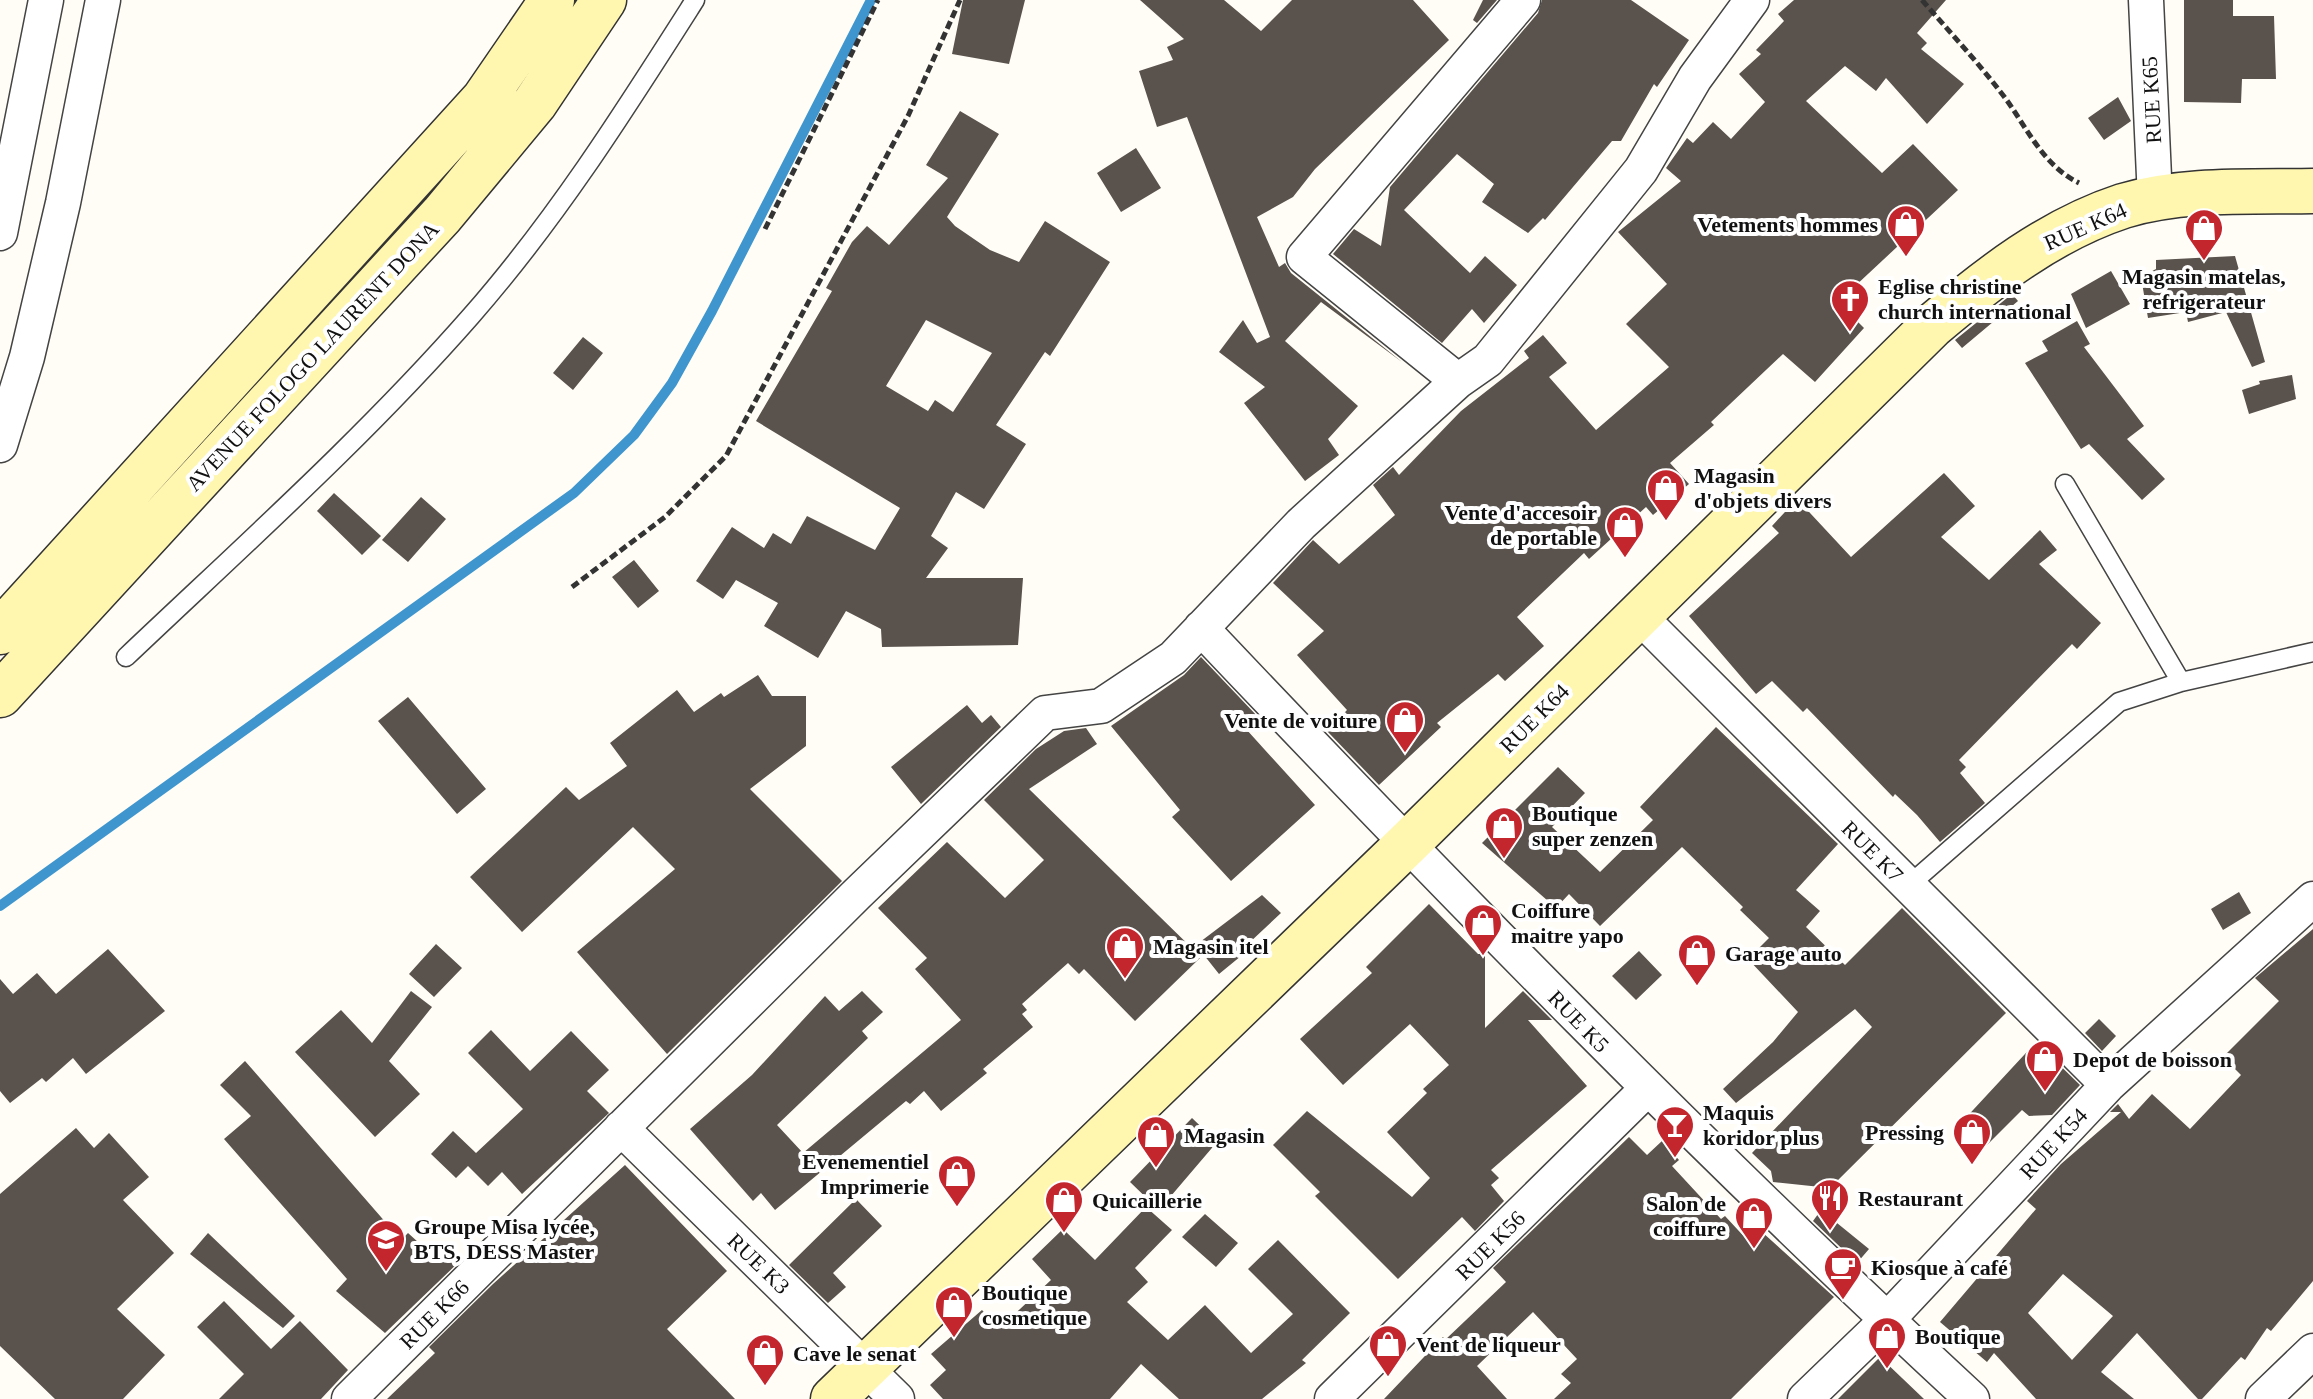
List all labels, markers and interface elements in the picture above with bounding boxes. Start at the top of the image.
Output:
street label: RUE K65 [2137,56,2166,144]
street label: RUE K64 [2040,197,2130,256]
shop icon: Vetements hommes [1885,203,1927,258]
shop icon: Magasin matelas, refrigerateur [2183,207,2225,262]
place label: Vetements hommes [1697,212,1878,237]
street label: AVENUE FOLOGO LAURENT DONA [181,216,444,496]
place label: Magasin matelas, refrigerateur [2122,264,2286,314]
place label: Eglise christine church international [1878,274,2071,324]
church icon: Eglise christine church international [1829,278,1871,333]
place label: Magasin d'objets divers [1694,463,1832,513]
shop icon: Magasin d'objets divers [1645,467,1687,522]
place label: Vente d'accesoir de portable [1444,500,1597,550]
shop icon: Vente d'accesoir de portable [1604,504,1646,559]
street label: RUE K64 [1495,679,1574,758]
shop icon: Vente de voiture [1384,699,1426,754]
place label: Vente de voiture [1224,708,1377,733]
place label: Boutique super zenzen [1532,801,1653,851]
shop icon: Boutique super zenzen [1483,805,1525,860]
street label: RUE K7 [1837,816,1908,887]
place label: Coiffure maitre yapo [1511,898,1624,948]
shop icon: Coiffure maitre yapo [1462,902,1504,957]
shop icon: Magasin itel [1104,925,1146,980]
shop icon: Garage auto [1676,932,1718,987]
place label: Magasin itel [1153,934,1269,959]
place label: Garage auto [1725,941,1842,966]
street label: RUE K5 [1543,985,1614,1058]
shop icon: Depot de boisson [2024,1038,2066,1093]
place label: Depot de boisson [2073,1047,2232,1072]
place label: Maquis koridor plus [1703,1100,1820,1150]
street label: RUE K54 [2014,1103,2092,1184]
bar icon: Maquis koridor plus [1654,1104,1696,1159]
shop icon: Pressing [1951,1111,1993,1166]
shop icon: Magasin [1135,1114,1177,1169]
place label: Pressing [1865,1120,1944,1145]
place label: Magasin [1184,1123,1265,1148]
place label: Evenementiel Imprimerie [802,1149,929,1199]
shop icon: Evenementiel Imprimerie [936,1153,978,1208]
restaurant icon: Restaurant [1809,1177,1851,1232]
shop icon: Quicaillerie [1043,1179,1085,1234]
place label: Restaurant [1858,1186,1964,1211]
place label: Quicaillerie [1092,1188,1202,1213]
place label: Salon de coiffure [1646,1191,1726,1241]
shop icon: Salon de coiffure [1733,1195,1775,1250]
street label: RUE K56 [1451,1206,1530,1285]
place label: Groupe Misa lycée, BTS, DESS Master [414,1214,595,1264]
school or university icon: Groupe Misa lycée, BTS, DESS Master [365,1218,407,1273]
street label: RUE K3 [722,1228,795,1299]
cafe icon: Kiosque à café [1822,1246,1864,1301]
place label: Kiosque à café [1871,1255,2008,1280]
street label: RUE K66 [395,1275,474,1354]
place label: Boutique cosmetique [982,1280,1087,1330]
shop icon: Boutique cosmetique [933,1284,975,1339]
shop icon: Boutique [1866,1315,1908,1370]
shop icon: Vent de liqueur [1367,1323,1409,1378]
place label: Boutique [1915,1324,2001,1349]
shop icon: Cave le senat [744,1332,786,1387]
place label: Vent de liqueur [1416,1332,1561,1357]
place label: Cave le senat [793,1341,917,1366]

